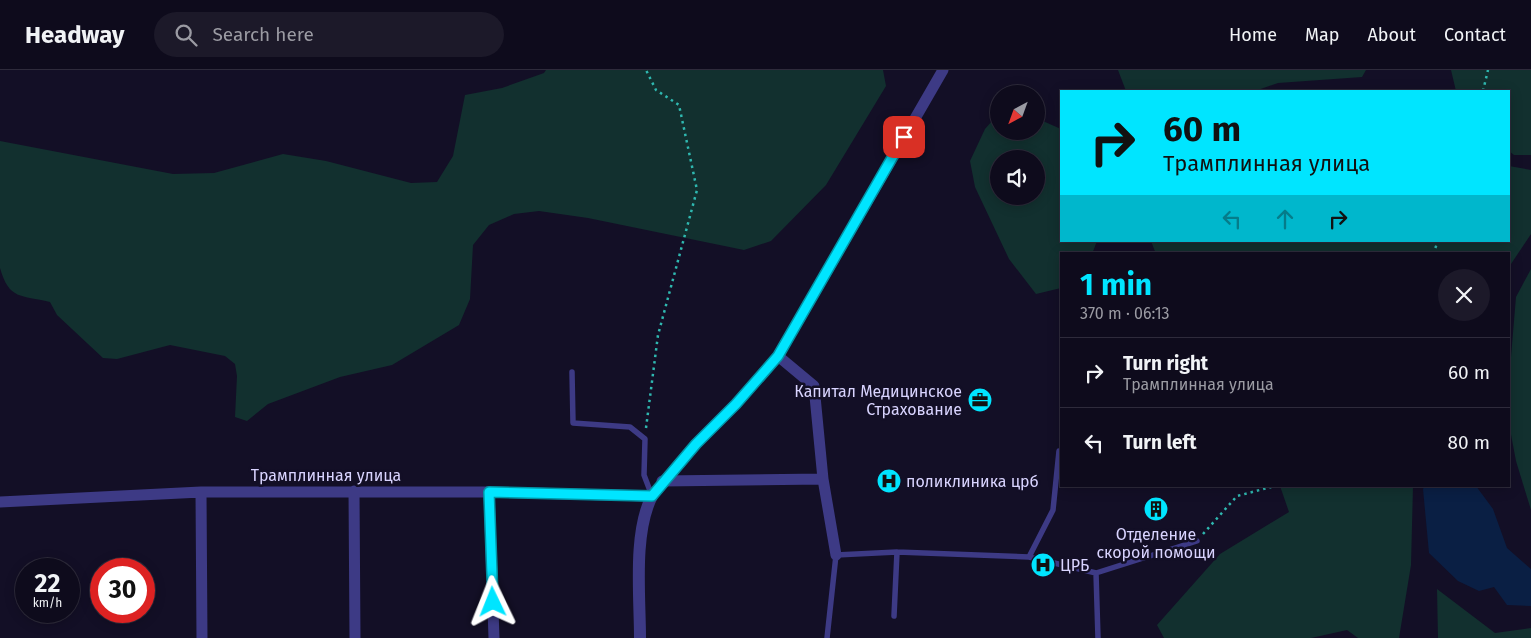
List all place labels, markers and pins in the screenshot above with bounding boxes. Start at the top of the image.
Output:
pin [883,116,925,158]
place label: Капитал Медицинское Страхование [794,382,962,419]
office icon: Капитал Медицинское Страхование [967,387,993,413]
hospital icon: поликлиника црб [876,468,902,494]
place label: поликлиника црб [906,472,1039,491]
building icon: Отделение скорой помощи [1143,496,1169,522]
place label: Отделение скорой помощи [1096,525,1216,562]
hospital icon: ЦРБ [1030,552,1056,578]
place label: ЦРБ [1060,556,1089,575]

